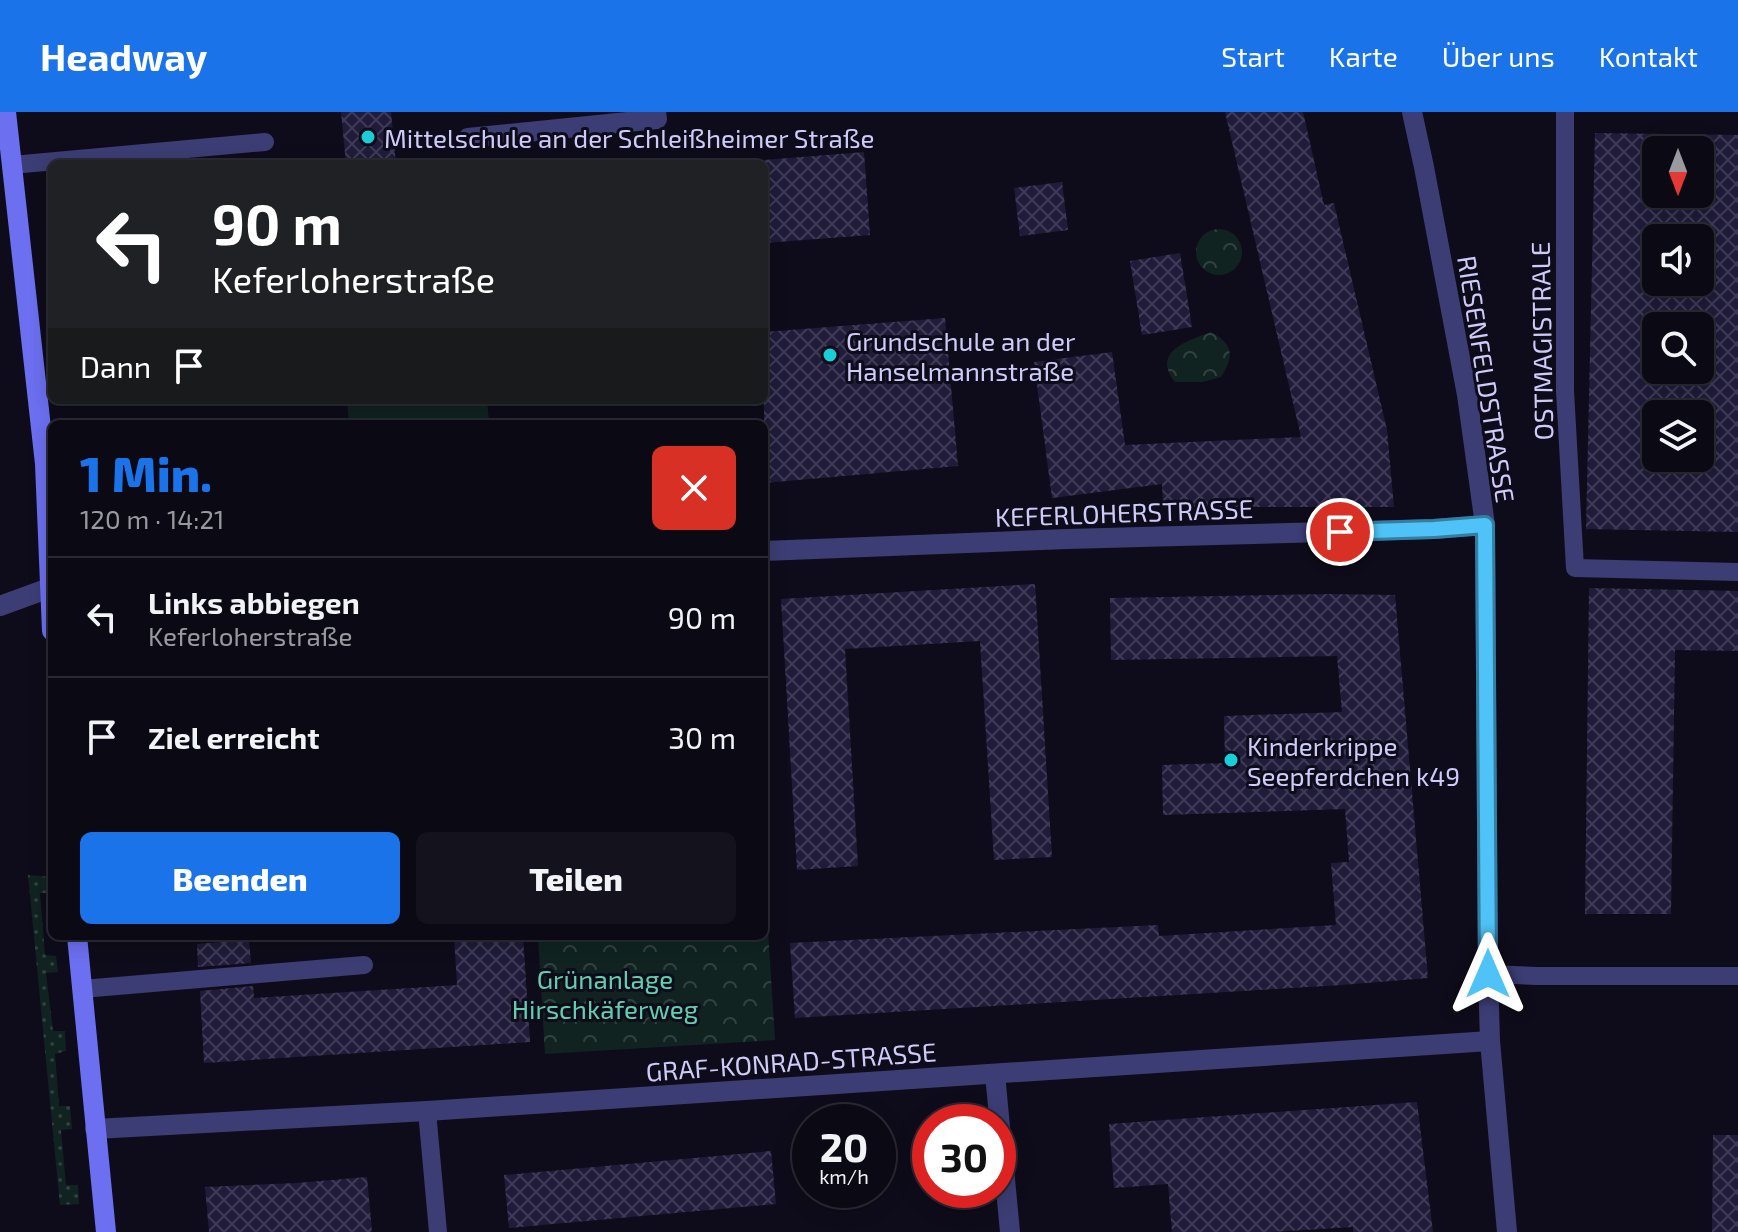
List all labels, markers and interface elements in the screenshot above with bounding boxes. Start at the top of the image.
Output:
text: Headway [40,33,207,79]
text: Start [1221,39,1285,73]
text: Karte [1329,39,1398,73]
text: Über uns [1442,39,1555,73]
text: Kontakt [1599,39,1698,73]
place label: Mittelschule an der Schleißheimer Straße [384,122,874,153]
marker: Mittelschule an der Schleißheimer Straße [359,128,377,146]
north arrow [1642,136,1714,208]
map controls [1642,136,1714,472]
text: 90 m [212,189,342,256]
icon: left [80,192,184,296]
button: sound [1642,224,1714,296]
street label: OSTMAGISTRALE [1524,241,1558,441]
street label: RIESENFELDSTRASSE [1452,253,1522,505]
text: Keferloherstraße [212,257,495,300]
button: search [1642,312,1714,384]
place label: Grundschule an der Hanselmannstraße [846,325,1075,386]
icon: arrive [167,344,211,388]
marker: Grundschule an der Hanselmannstraße [821,346,839,364]
text: Dann [80,348,151,384]
button: layers [1642,400,1714,472]
text: 1 Min. [80,444,212,502]
button: close [652,446,736,530]
street label: KEFERLOHERSTRASSE [994,492,1254,532]
pin [1306,498,1374,566]
text: 120 m · 14:21 [80,503,224,534]
icon: arrive [1318,510,1362,554]
text: Links abbiegen [148,584,360,620]
icon: left [80,595,124,639]
text: 90 m [668,599,736,635]
text: Keferloherstraße [148,620,352,651]
icon: arrive [80,715,124,759]
text: Ziel erreicht [148,719,320,755]
text: 30 m [668,719,736,755]
place label: Kinderkrippe Seepferdchen k49 [1247,730,1460,791]
marker: Kinderkrippe Seepferdchen k49 [1222,751,1240,769]
button: Beenden [80,832,400,924]
button: Teilen [416,832,736,924]
position arrow [1446,932,1530,1016]
park label: Grünanlage Hirschkäferweg [512,963,698,1024]
street label: GRAF-KONRAD-STRASSE [645,1035,937,1087]
speed limit sign: 30 [912,1104,1016,1208]
text: 20 [820,1122,868,1170]
text: km/h [819,1164,869,1188]

